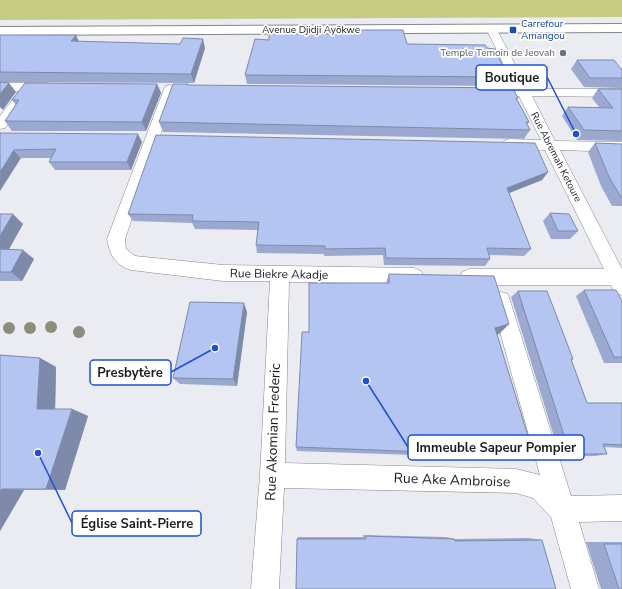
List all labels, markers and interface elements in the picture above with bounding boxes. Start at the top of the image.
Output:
place label: Carrefour Amangou [521,17,565,43]
street label: Avenue Djidji Ayökwe [262,23,360,37]
marker: Carrefour Amangou [508,25,518,35]
place label: Temple Temoin de Jeovah [440,46,555,60]
marker: Temple Temoin de Jeovah [558,48,568,58]
callout: Boutique [476,65,547,90]
text: Boutique [485,69,539,87]
street label: Rue Abremah Ketoure [527,110,585,204]
street label: Rue Biekre Akadje [230,265,328,283]
callout: Presbytère [90,360,171,385]
street label: Rue Akomian Frederic [261,362,285,501]
text: Presbytère [97,364,163,382]
callout: Immeuble Sapeur Pompier [408,435,584,460]
text: Immeuble Sapeur Pompier [416,439,577,457]
street label: Rue Ake Ambroise [393,468,511,492]
callout: Église Saint-Pierre [72,511,201,536]
text: Église Saint-Pierre [81,515,193,533]

